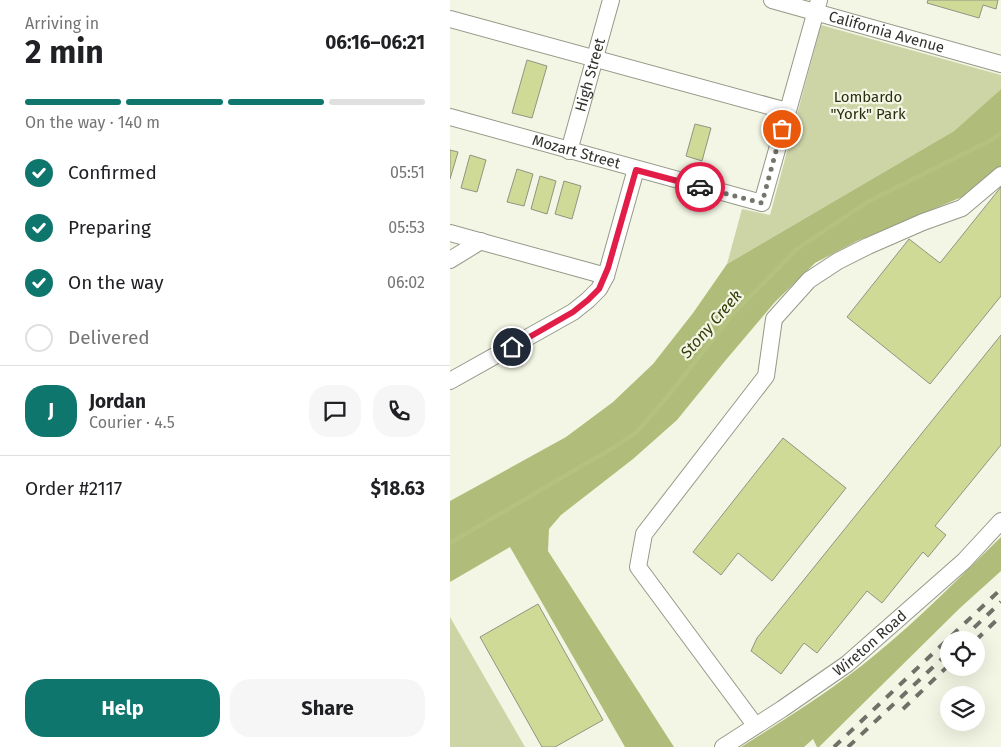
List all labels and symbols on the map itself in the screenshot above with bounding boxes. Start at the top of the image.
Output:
street label: California Avenue [827,7,947,57]
street label: High Street [571,35,609,114]
park label: Lombardo "York" Park [830,88,906,123]
pin [761,108,803,150]
street label: Mozart Street [530,131,623,173]
courier [675,162,725,212]
water label: Stony Creek [676,286,746,363]
pin [491,326,533,368]
street label: Wireton Road [830,607,910,680]

